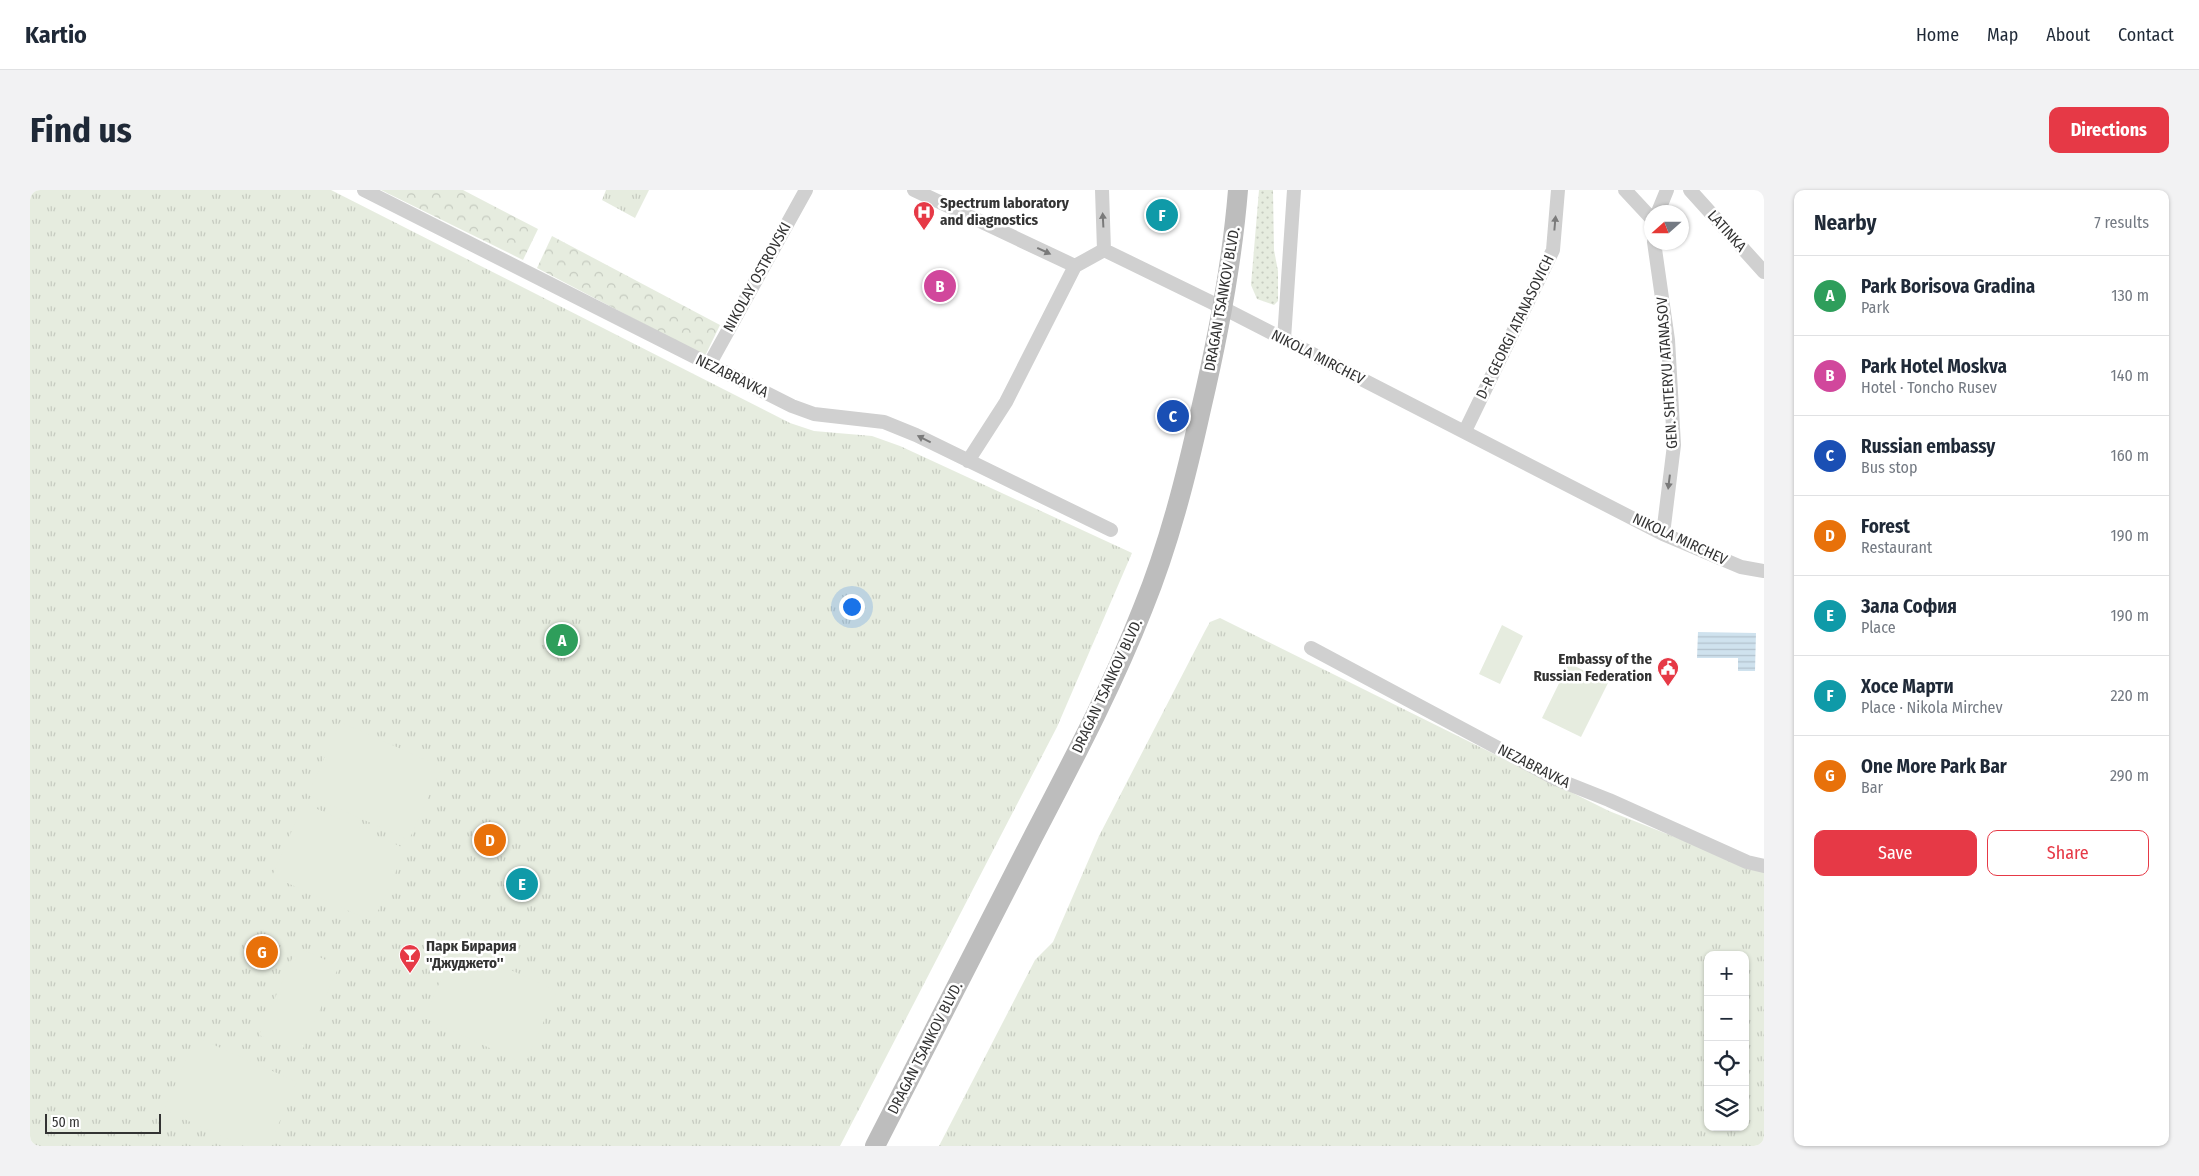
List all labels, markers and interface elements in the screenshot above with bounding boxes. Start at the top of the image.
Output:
text: Kartio [25,21,87,49]
text: Home [1916,24,1959,46]
text: Map [1987,24,2018,46]
text: About [2046,24,2090,46]
text: Contact [2118,24,2174,46]
button: Directions [2049,107,2169,153]
text: Find us [30,109,132,151]
place label: Spectrum laboratory and diagnostics [940,194,1070,229]
pin: F [1146,196,1178,234]
hospital icon: Spectrum laboratory and diagnostics [912,200,936,231]
north arrow [1644,205,1689,250]
street label: LATINKA [1704,207,1750,256]
text: Nearby [1814,210,1876,236]
one-way arrow [1098,211,1106,227]
text: 7 results [2094,213,2149,232]
one-way arrow [1551,215,1559,231]
street label: NIKOLAY OSTROVSKI [719,219,795,335]
street label: DRAGAN TSANKOV BLVD. [1200,226,1244,372]
one-way arrow [1037,247,1051,255]
street label: D-R GEORGI ATANASOVICH [1472,252,1558,402]
pin: B [924,267,956,305]
text: Park Borisova Gradina [1861,275,2035,298]
text: A [1826,286,1834,305]
text: 130 m [2111,286,2149,305]
street label: GEN. SHTERYU ATANASOV [1653,296,1681,450]
text: Park [1861,298,1889,317]
street label: NIKOLA MIRCHEV [1268,326,1368,388]
street label: NEZABRAVKA [693,351,771,401]
text: Park Hotel Moskva [1861,355,2007,378]
text: B [1826,366,1834,385]
text: 140 m [2111,366,2149,385]
text: Hotel · Toncho Rusev [1861,378,1997,397]
pin: C [1157,397,1189,435]
one-way arrow [917,435,931,443]
text: Russian embassy [1861,435,1995,458]
text: C [1826,446,1834,465]
text: 160 m [2110,446,2149,465]
text: Bus stop [1861,458,1917,477]
one-way arrow [1665,475,1673,491]
street label: NIKOLA MIRCHEV [1630,509,1730,569]
text: Forest [1861,515,1910,538]
text: D [1825,526,1835,545]
text: 190 m [2111,526,2149,545]
text: Restaurant [1861,538,1932,557]
your location [839,594,865,620]
text: Зала София [1861,595,1957,618]
text: E [1826,606,1834,625]
text: 190 m [2111,606,2149,625]
street label: DRAGAN TSANKOV BLVD. [1068,616,1146,756]
text: Place [1861,618,1896,637]
pin: A [546,621,578,659]
place label: Embassy of the Russian Federation [1533,650,1652,685]
public building icon: Embassy of the Russian Federation [1656,656,1680,687]
text: Хосе Марти [1861,675,1954,698]
text: F [1826,686,1834,705]
text: 220 m [2110,686,2149,705]
text: Place · Nikola Mirchev [1861,698,2003,717]
street label: NEZABRAVKA [1495,740,1573,792]
text: One More Park Bar [1861,755,2007,778]
text: G [1825,766,1835,785]
text: 290 m [2110,766,2149,785]
text: Bar [1861,778,1883,797]
pin: D [474,821,506,859]
button: Save [1814,830,1977,876]
button: Share [1987,830,2149,876]
pin: E [506,865,538,903]
pin: G [246,933,278,971]
place label: Парк Бирария ''Джуджето'' [426,937,517,972]
bar icon: Парк Бирария ''Джуджето'' [398,943,422,974]
map controls [1704,951,1749,1131]
button: + [1704,951,1749,996]
street label: DRAGAN TSANKOV BLVD. [884,979,966,1117]
button: − [1704,996,1749,1041]
button: locate [1704,1041,1749,1086]
button: layers [1704,1086,1749,1131]
scale bar [45,1111,161,1134]
text: 50 m [52,1114,80,1131]

